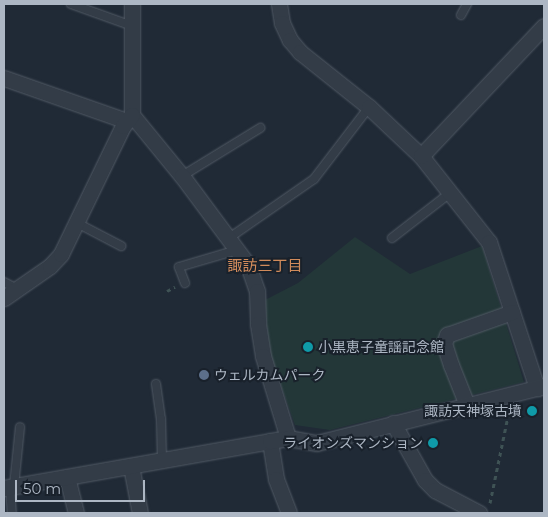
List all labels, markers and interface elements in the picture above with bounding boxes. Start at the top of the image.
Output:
district label: 諏訪三丁目 [228,257,302,275]
place label: 小黒恵子童謡記念館 [318,339,444,355]
marker: 小黒恵子童謡記念館 [302,341,314,353]
place label: ウェルカムパーク [214,367,326,383]
marker: ウェルカムパーク [198,369,210,381]
place label: 諏訪天神塚古墳 [424,403,522,419]
marker: 諏訪天神塚古墳 [526,405,538,417]
place label: ライオンズマンション [283,435,423,451]
marker: ライオンズマンション [427,437,439,449]
scale bar [18,470,148,502]
text: 50 m [23,479,61,498]

